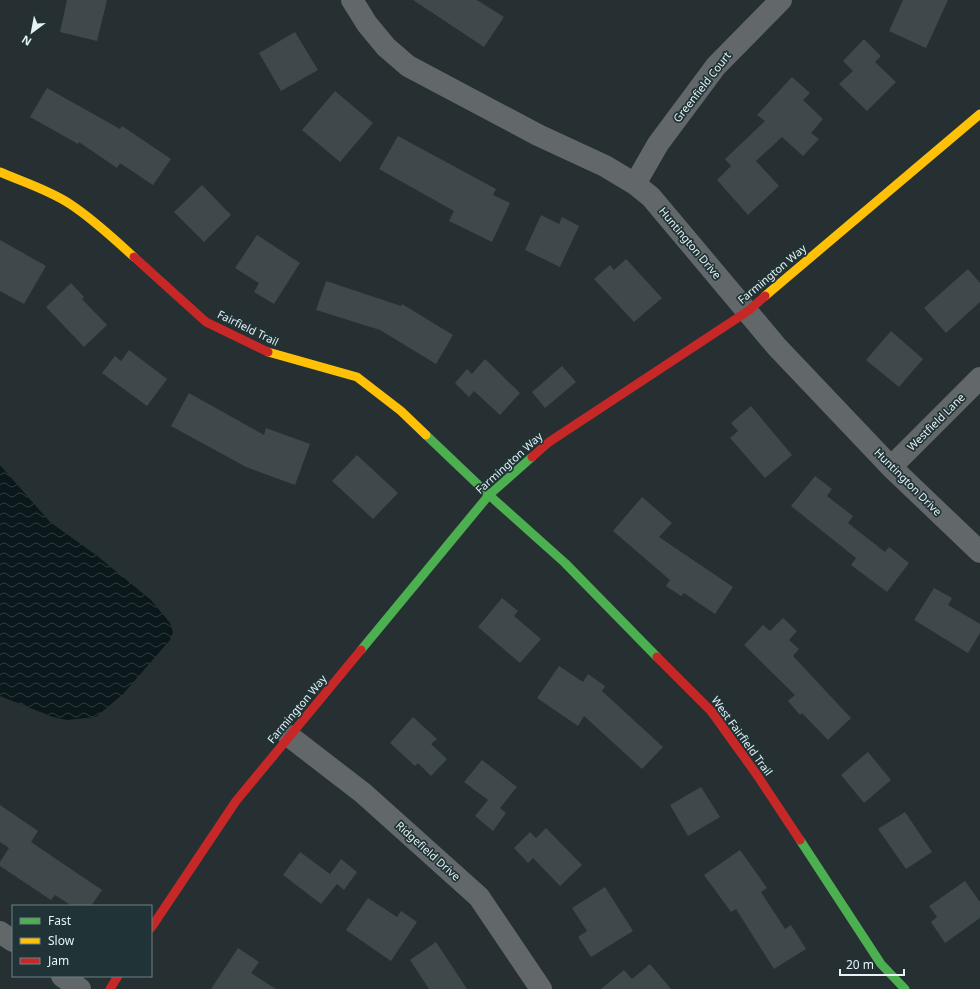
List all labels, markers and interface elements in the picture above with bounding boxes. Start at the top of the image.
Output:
north arrow [12,12,52,52]
text: N [19,32,34,50]
street label: Greenfield Court [669,48,734,125]
street label: Huntington Drive [656,204,725,282]
street label: Farmington Way [734,240,809,307]
street label: Fairfield Trail [215,306,281,349]
street label: Westfield Lane [904,390,968,454]
street label: Farmington Way [472,428,546,497]
street label: Huntington Drive [871,445,945,519]
street label: Farmington Way [263,671,330,746]
street label: West Fairfield Trail [709,693,776,778]
street label: Ridgefield Drive [393,818,464,884]
legend [12,905,152,977]
text: Fast [48,912,72,929]
text: Slow [48,932,75,949]
scale bar [840,951,904,977]
text: Jam [47,952,69,969]
text: 20 m [846,956,874,973]

